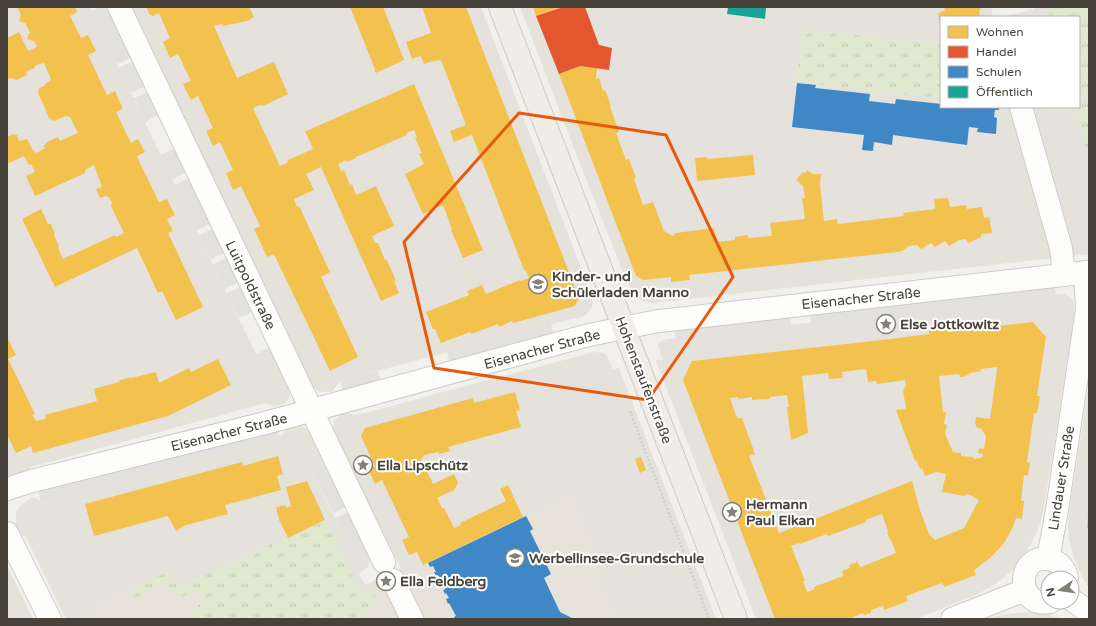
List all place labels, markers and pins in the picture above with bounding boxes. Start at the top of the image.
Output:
place label: Kinder- und Schülerladen Manno [552,268,690,301]
school or university icon: Kinder- und Schülerladen Manno [527,273,549,295]
place icon: Else Jottkowitz [875,313,897,335]
place label: Else Jottkowitz [900,316,999,333]
place icon: Ella Lipschütz [352,454,374,476]
place label: Ella Lipschütz [377,457,468,474]
place label: Hermann Paul Elkan [746,496,815,529]
place icon: Hermann Paul Elkan [721,501,743,523]
school or university icon: Werbellinsee-Grundschule [504,547,526,569]
place label: Werbellinsee-Grundschule [529,550,704,567]
place icon: Ella Feldberg [375,570,397,592]
place label: Ella Feldberg [400,573,487,590]

